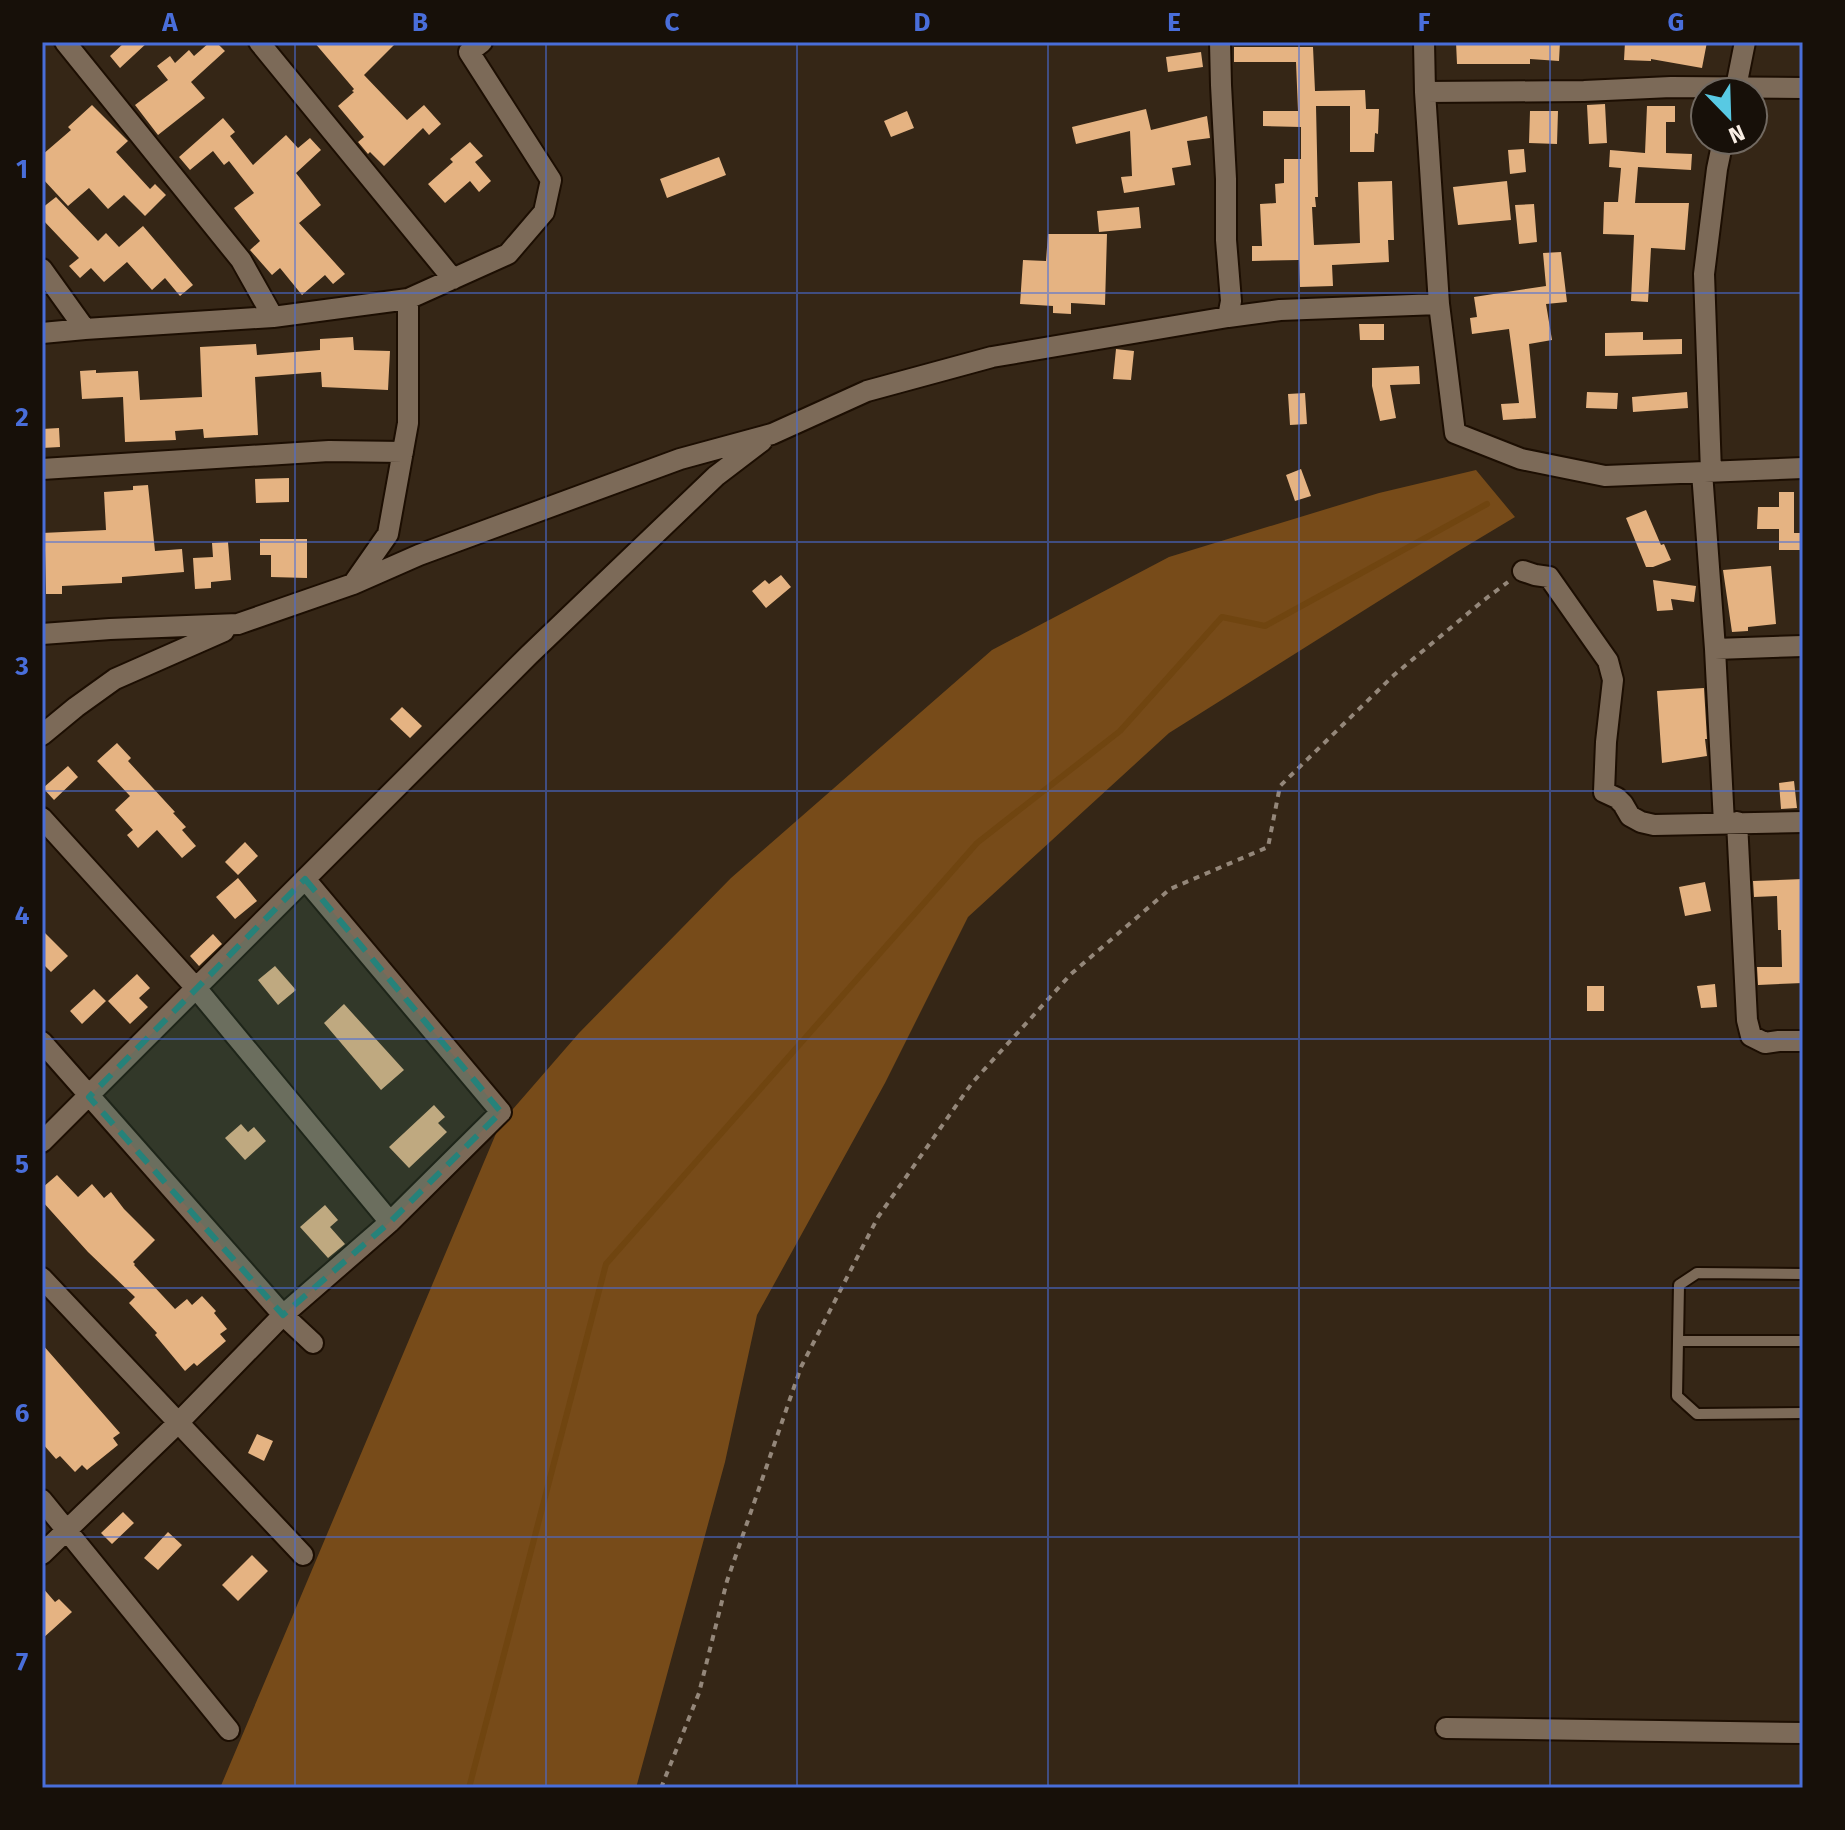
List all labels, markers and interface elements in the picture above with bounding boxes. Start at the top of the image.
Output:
text: A [161,7,178,38]
text: B [412,7,428,38]
text: C [665,7,680,38]
text: D [914,7,931,38]
text: E [1167,7,1181,38]
text: F [1418,7,1431,38]
text: G [1668,7,1684,38]
north arrow [1689,76,1769,156]
text: N [1725,119,1749,149]
text: 1 [16,154,28,185]
text: 2 [15,402,29,433]
text: 3 [14,651,29,682]
text: 4 [15,900,30,931]
text: 5 [15,1149,29,1180]
text: 6 [15,1398,30,1429]
text: 7 [16,1647,28,1678]

